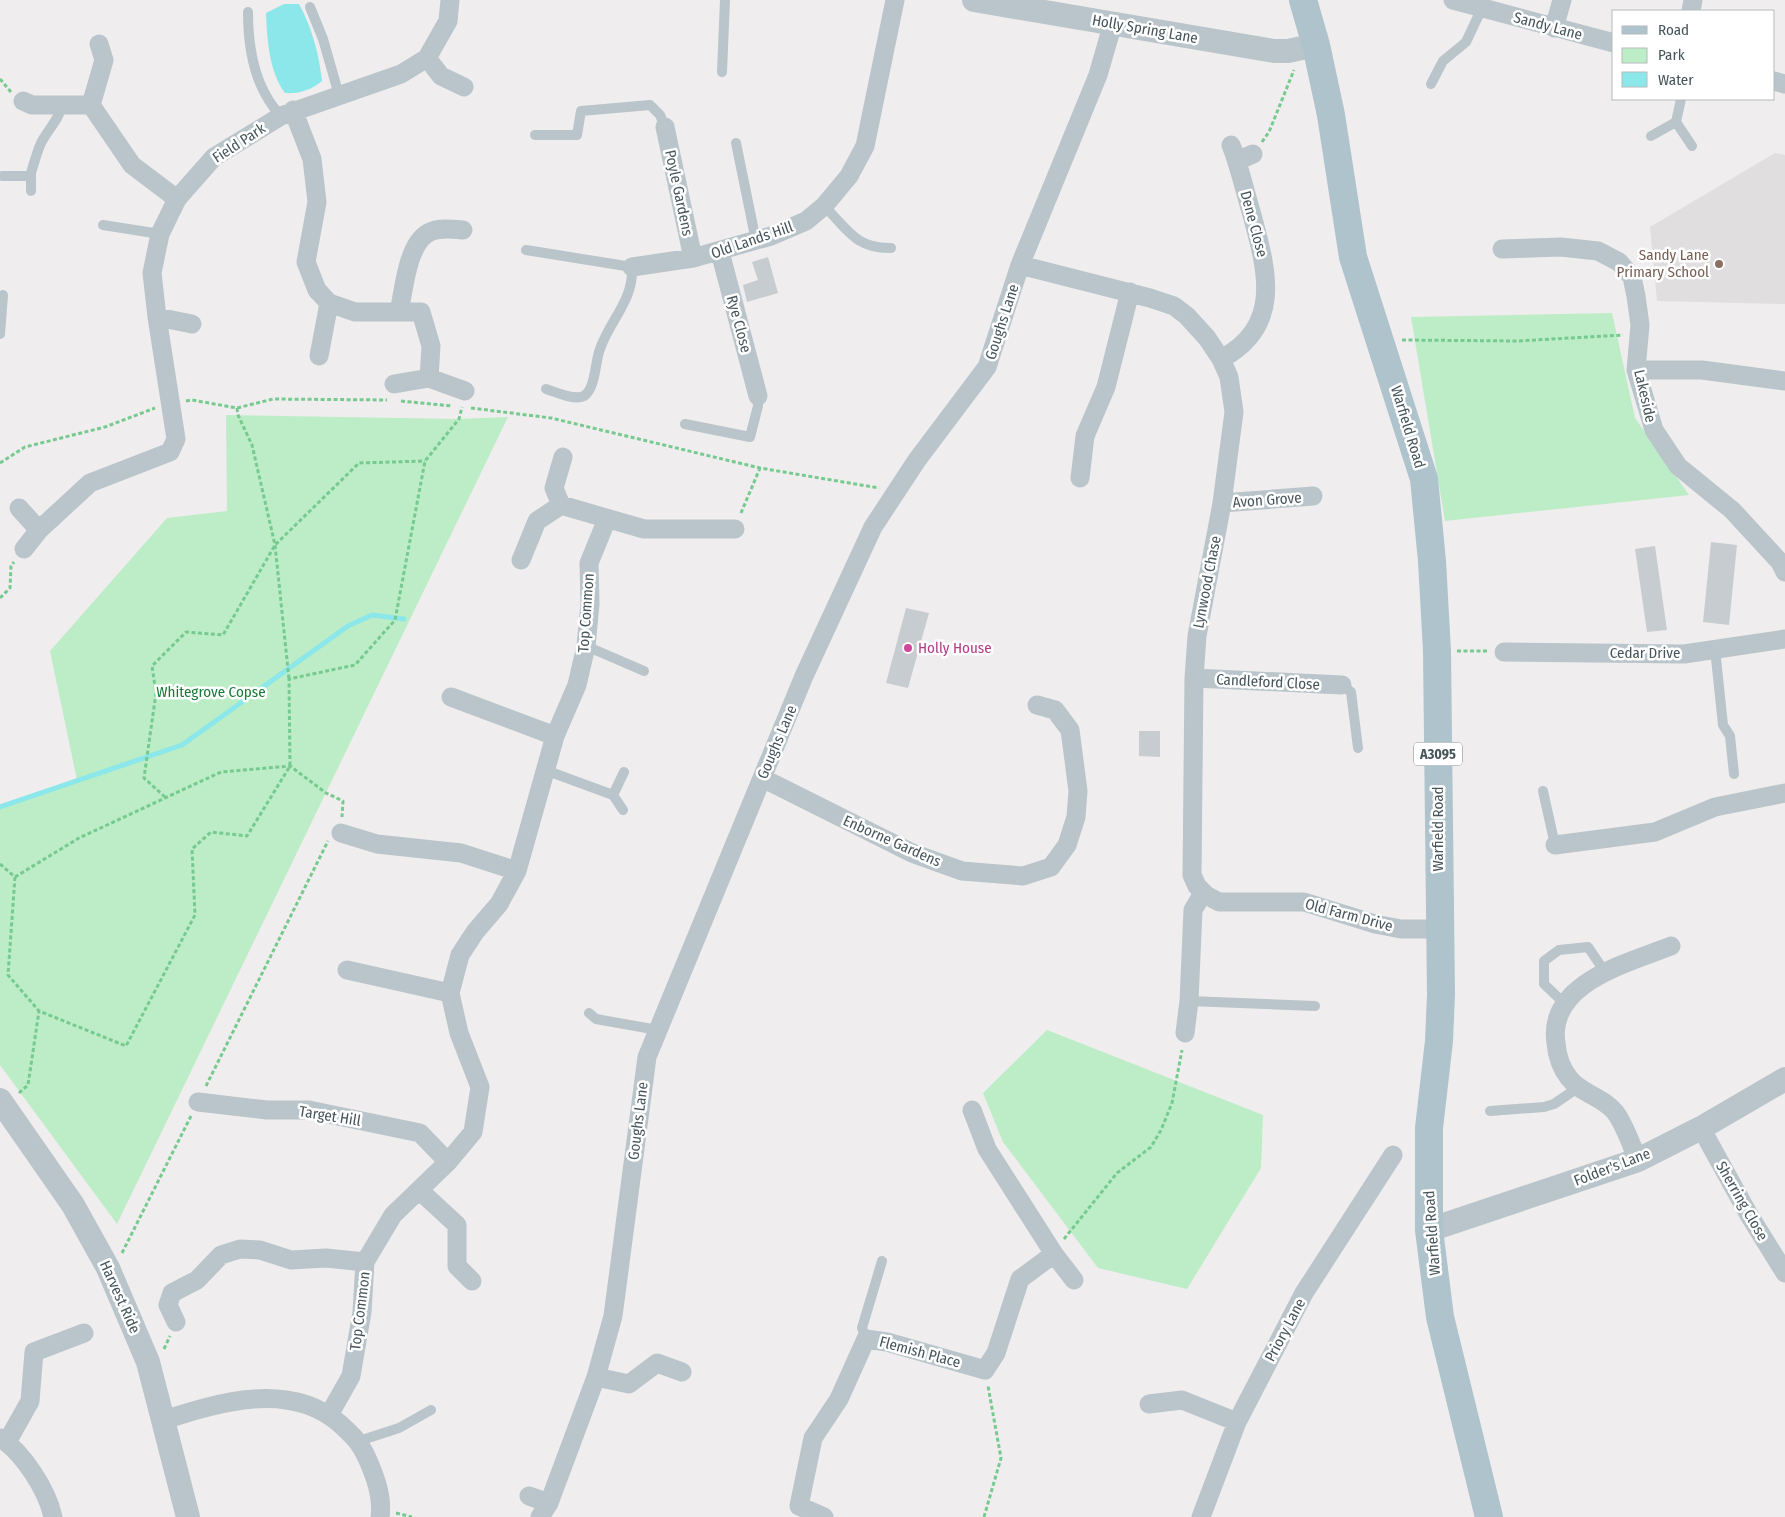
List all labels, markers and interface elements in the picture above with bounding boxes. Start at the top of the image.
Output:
street label: Sandy Lane [1512,8,1584,44]
legend [1612,10,1775,100]
street label: Holly Spring Lane [1091,11,1199,47]
text: Road [1658,21,1689,39]
text: Park [1658,46,1685,64]
text: Water [1658,71,1694,89]
street label: Field Park [209,119,269,167]
street label: Poyle Gardens [661,148,697,238]
street label: Dene Close [1237,189,1271,259]
street label: Old Lands Hill [709,218,795,262]
place label: Sandy Lane Primary School [1617,246,1709,281]
marker: Sandy Lane Primary School [1713,258,1725,270]
street label: Goughs Lane [981,282,1023,362]
street label: Rye Close [723,293,755,355]
street label: Lakeside [1630,368,1660,424]
street label: Warfield Road [1387,384,1429,470]
street label: Avon Grove [1232,489,1302,511]
street label: Lynwood Chase [1189,534,1225,630]
street label: Top Common [574,573,598,653]
place label: Holly House [918,639,992,657]
marker: Holly House [902,642,914,654]
street label: Cedar Drive [1610,644,1680,662]
street label: Candleford Close [1216,670,1320,694]
park label: Whitegrove Copse [156,683,266,701]
street label: Goughs Lane [753,702,801,782]
road number: A3095 [1414,742,1462,766]
street label: Warfield Road [1429,786,1447,872]
street label: Enborne Gardens [840,811,944,871]
street label: Old Farm Drive [1303,895,1395,935]
street label: Goughs Lane [624,1081,652,1161]
street label: Target Hill [298,1102,362,1130]
street label: Folder's Lane [1571,1144,1653,1190]
street label: Sherring Close [1712,1158,1772,1244]
street label: Warfield Road [1420,1190,1444,1276]
street label: Harvest Ride [96,1258,144,1336]
street label: Top Common [346,1270,374,1352]
street label: Priory Lane [1261,1295,1309,1365]
street label: Flemish Place [877,1333,963,1371]

